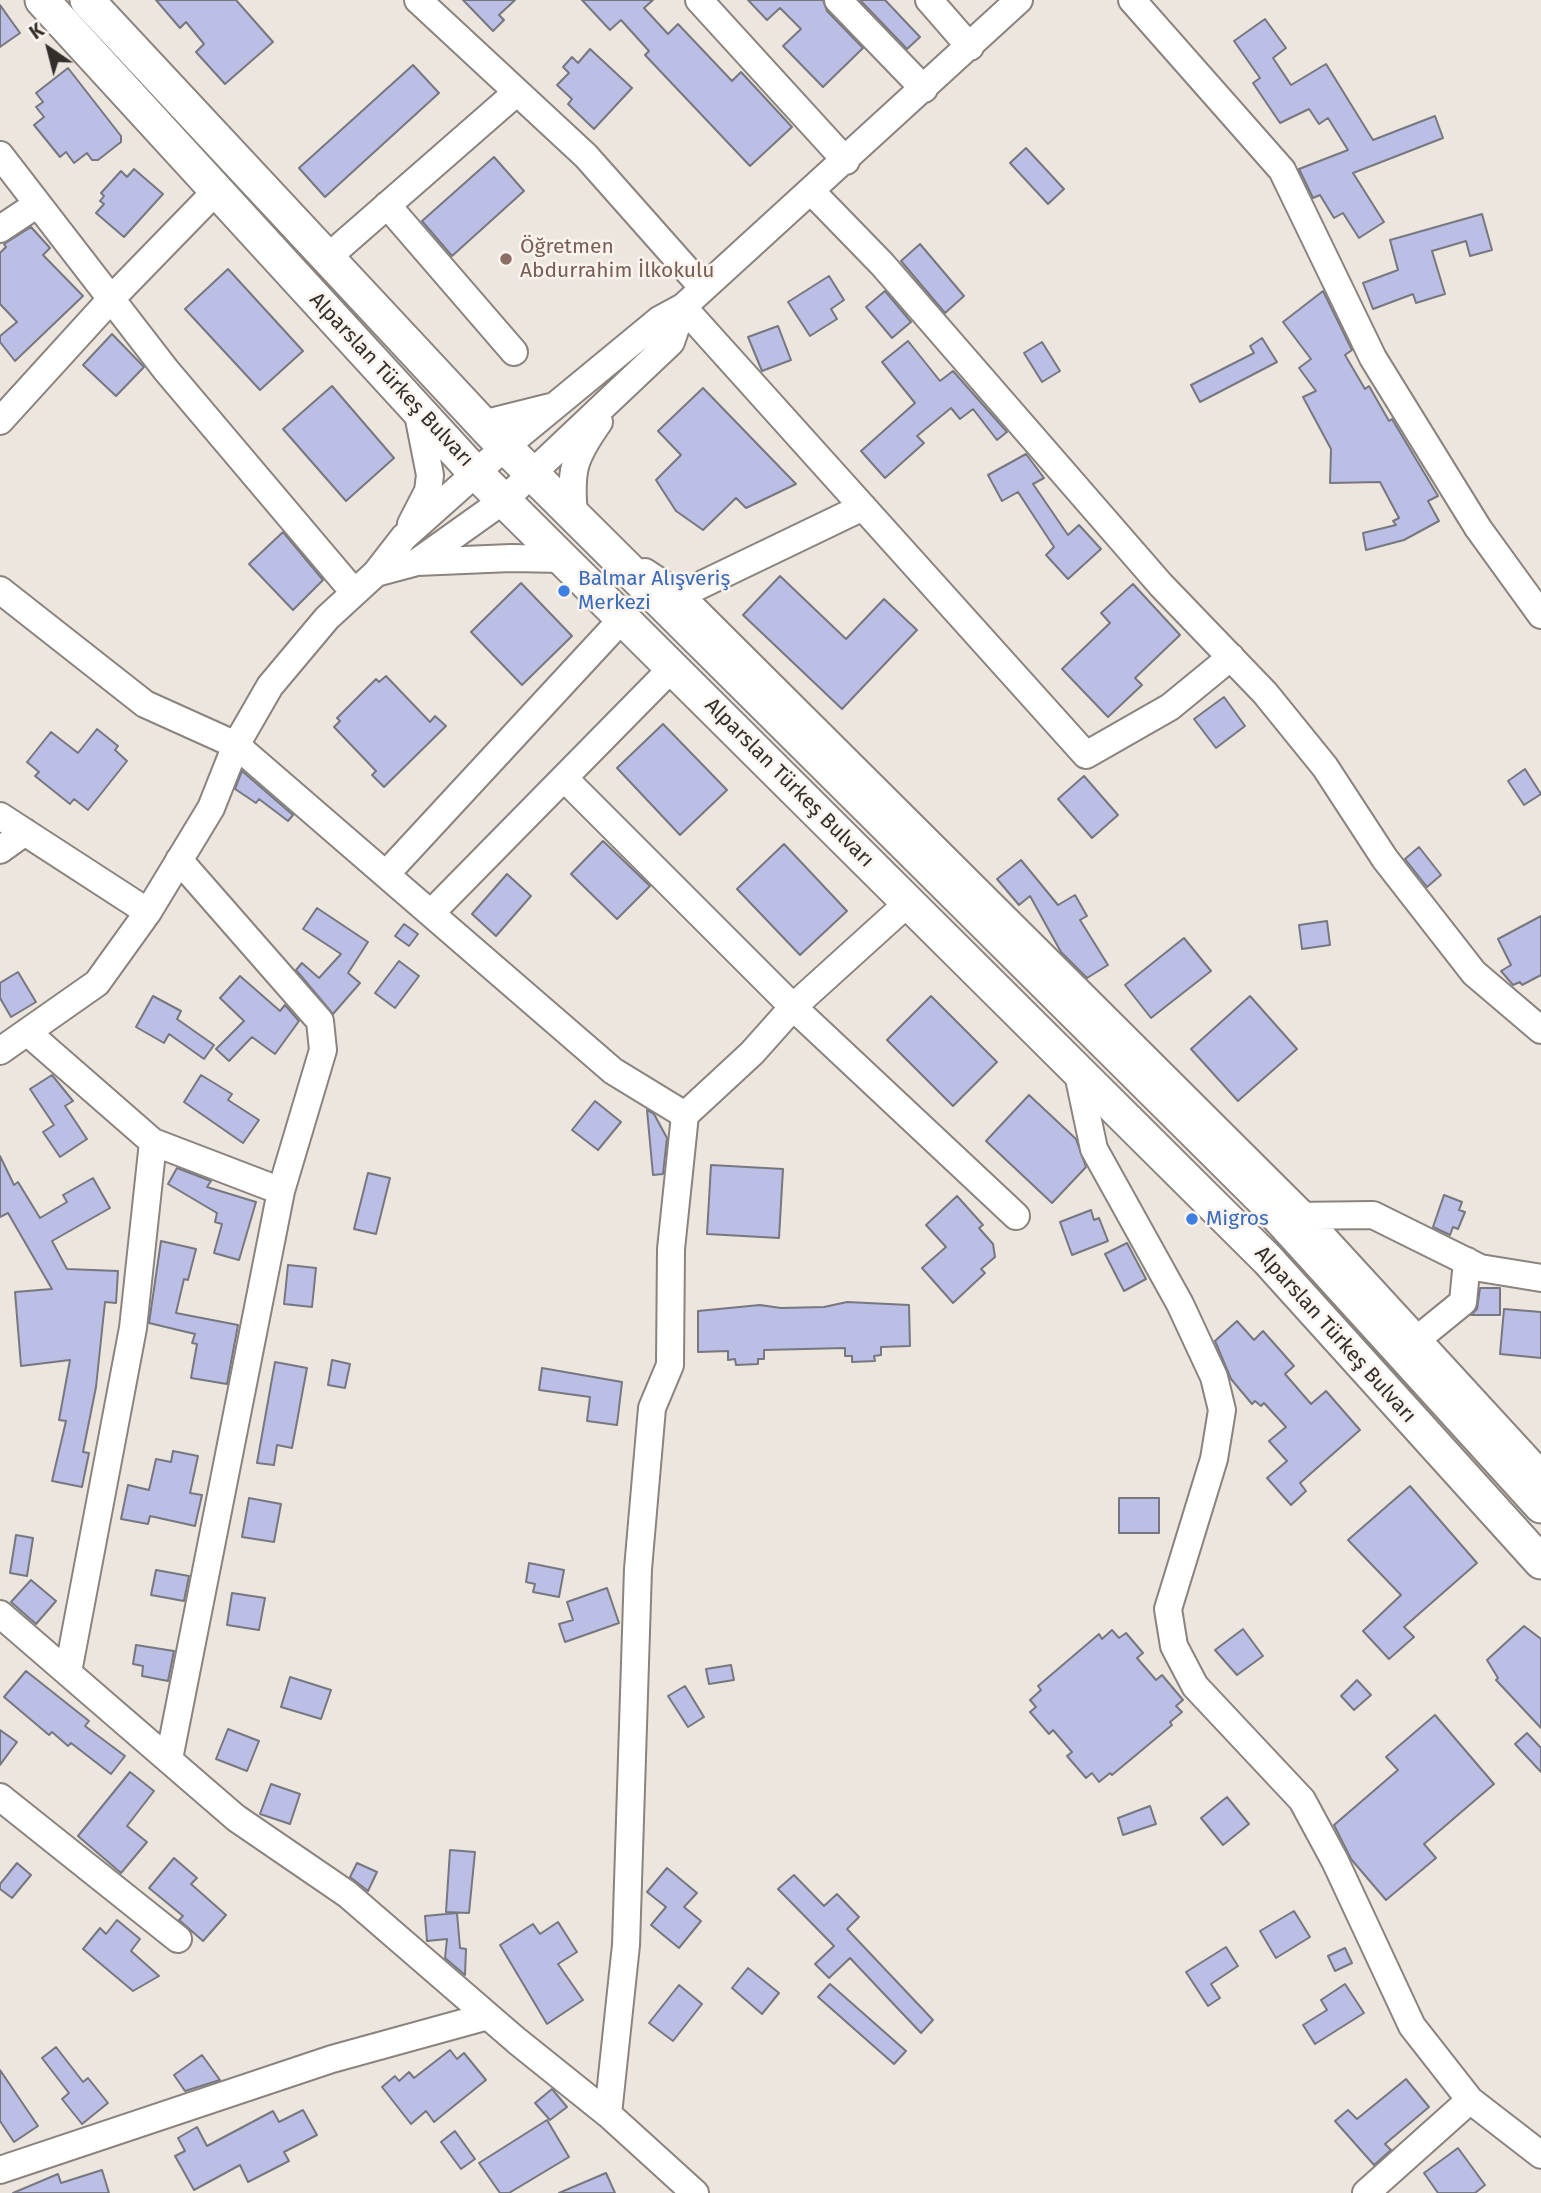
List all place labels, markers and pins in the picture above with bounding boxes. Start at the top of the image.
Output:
place label: Öğretmen Abdurrahim İlkokulu [520,234,714,284]
marker: Öğretmen Abdurrahim İlkokulu [498,251,514,267]
place label: Balmar Alışveriş Merkezi [578,566,730,616]
marker: Balmar Alışveriş Merkezi [556,583,572,599]
place label: Migros [1206,1206,1269,1232]
marker: Migros [1184,1211,1200,1227]

